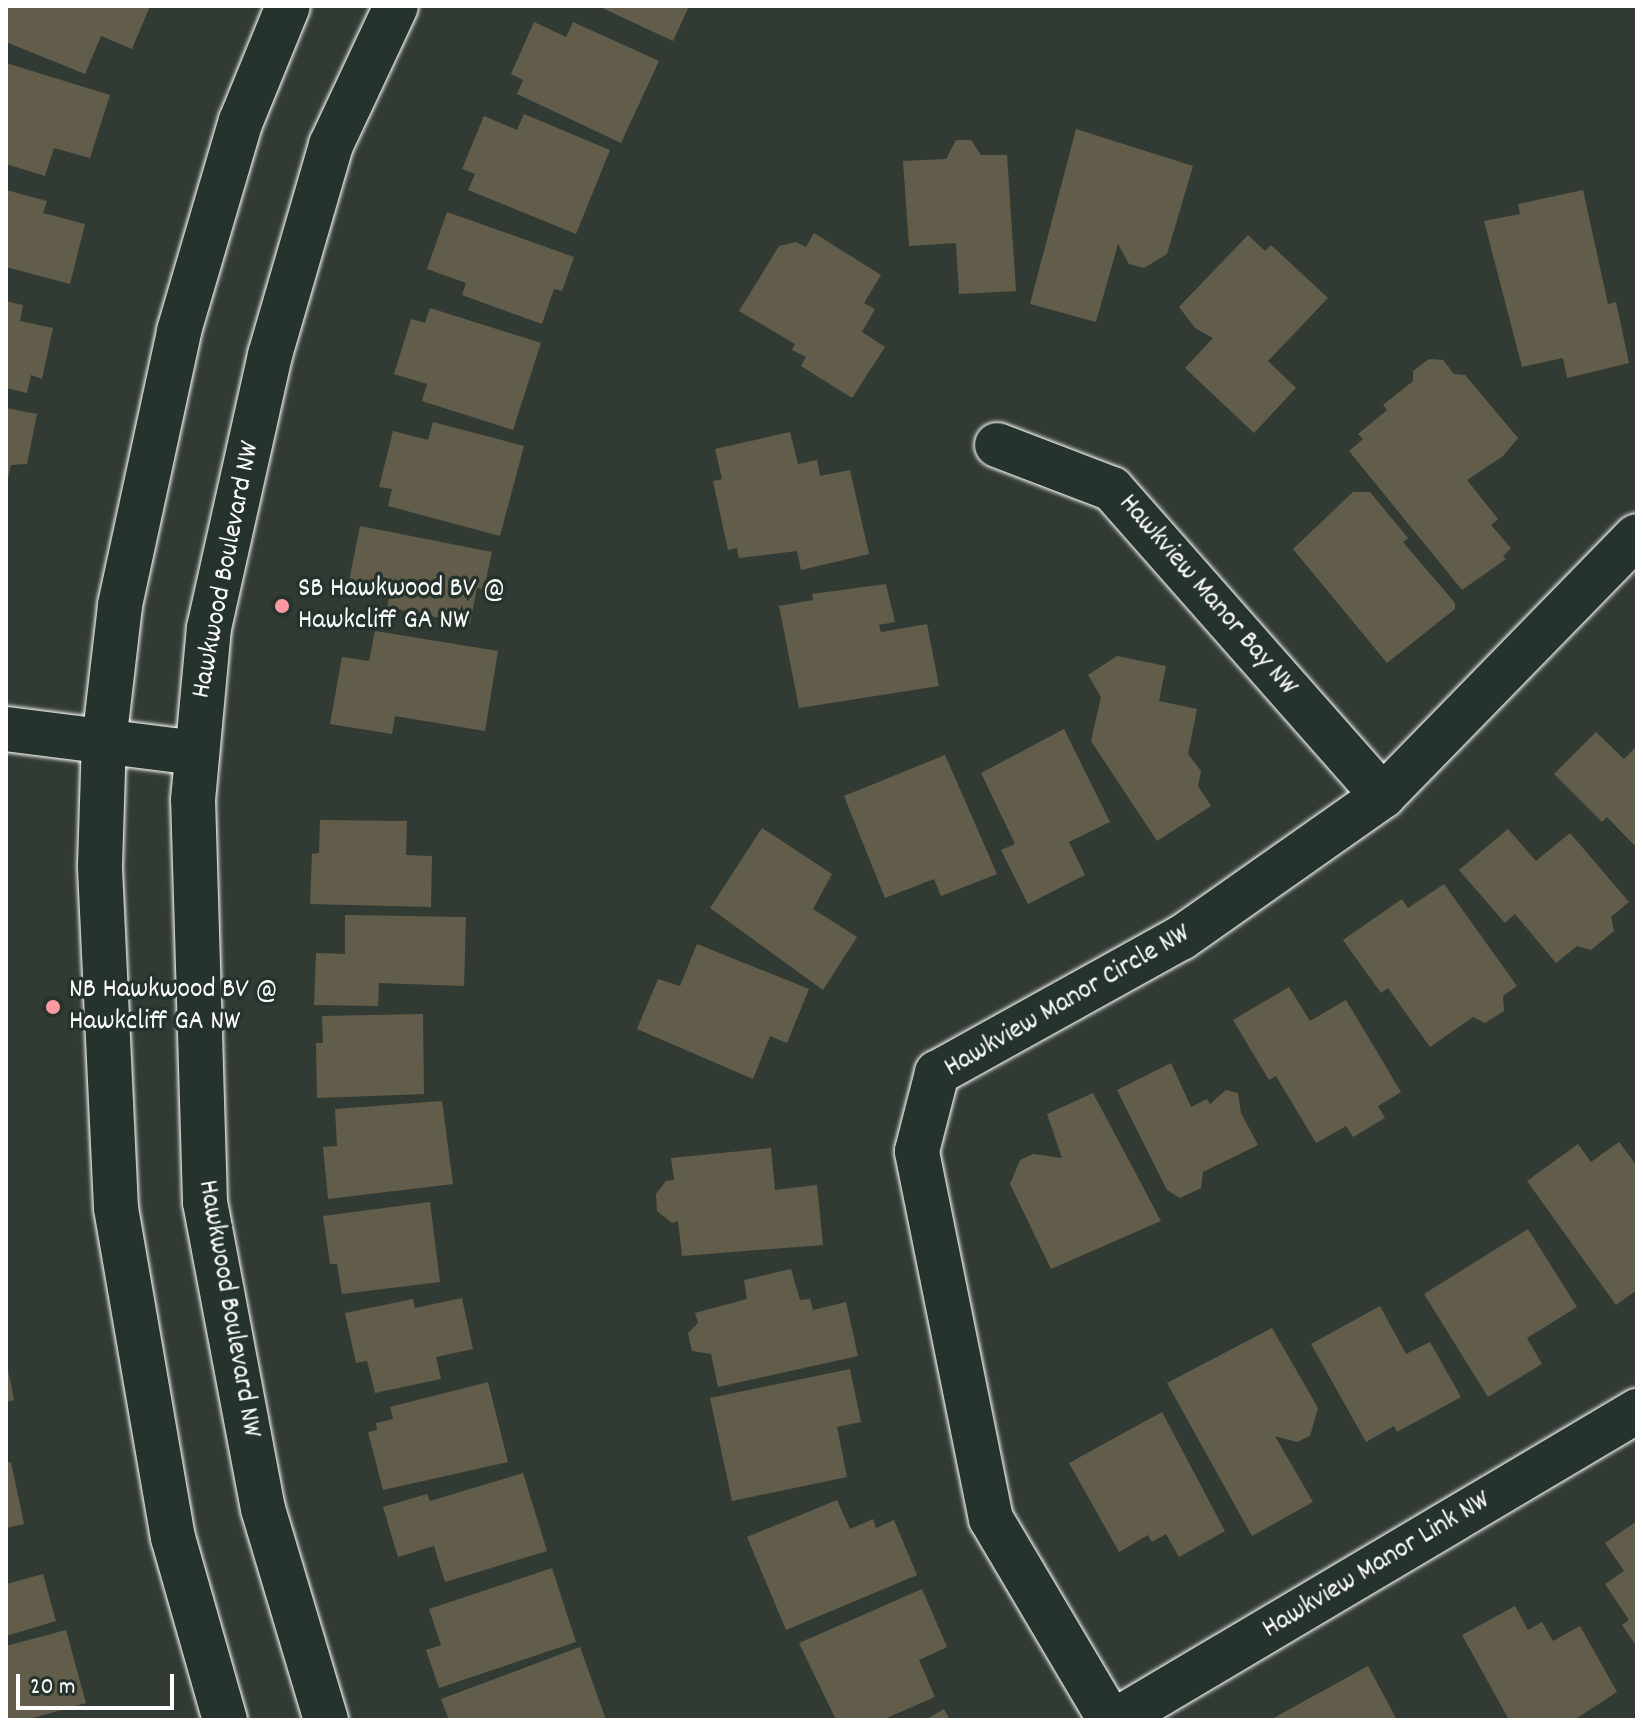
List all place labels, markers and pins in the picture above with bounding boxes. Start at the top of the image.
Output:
place label: SB Hawkwood BV @ Hawkcliff GA NW [298,573,505,639]
marker: SB Hawkwood BV @ Hawkcliff GA NW [273,597,291,615]
place label: NB Hawkwood BV @ Hawkcliff GA NW [69,974,278,1040]
marker: NB Hawkwood BV @ Hawkcliff GA NW [44,998,62,1016]

